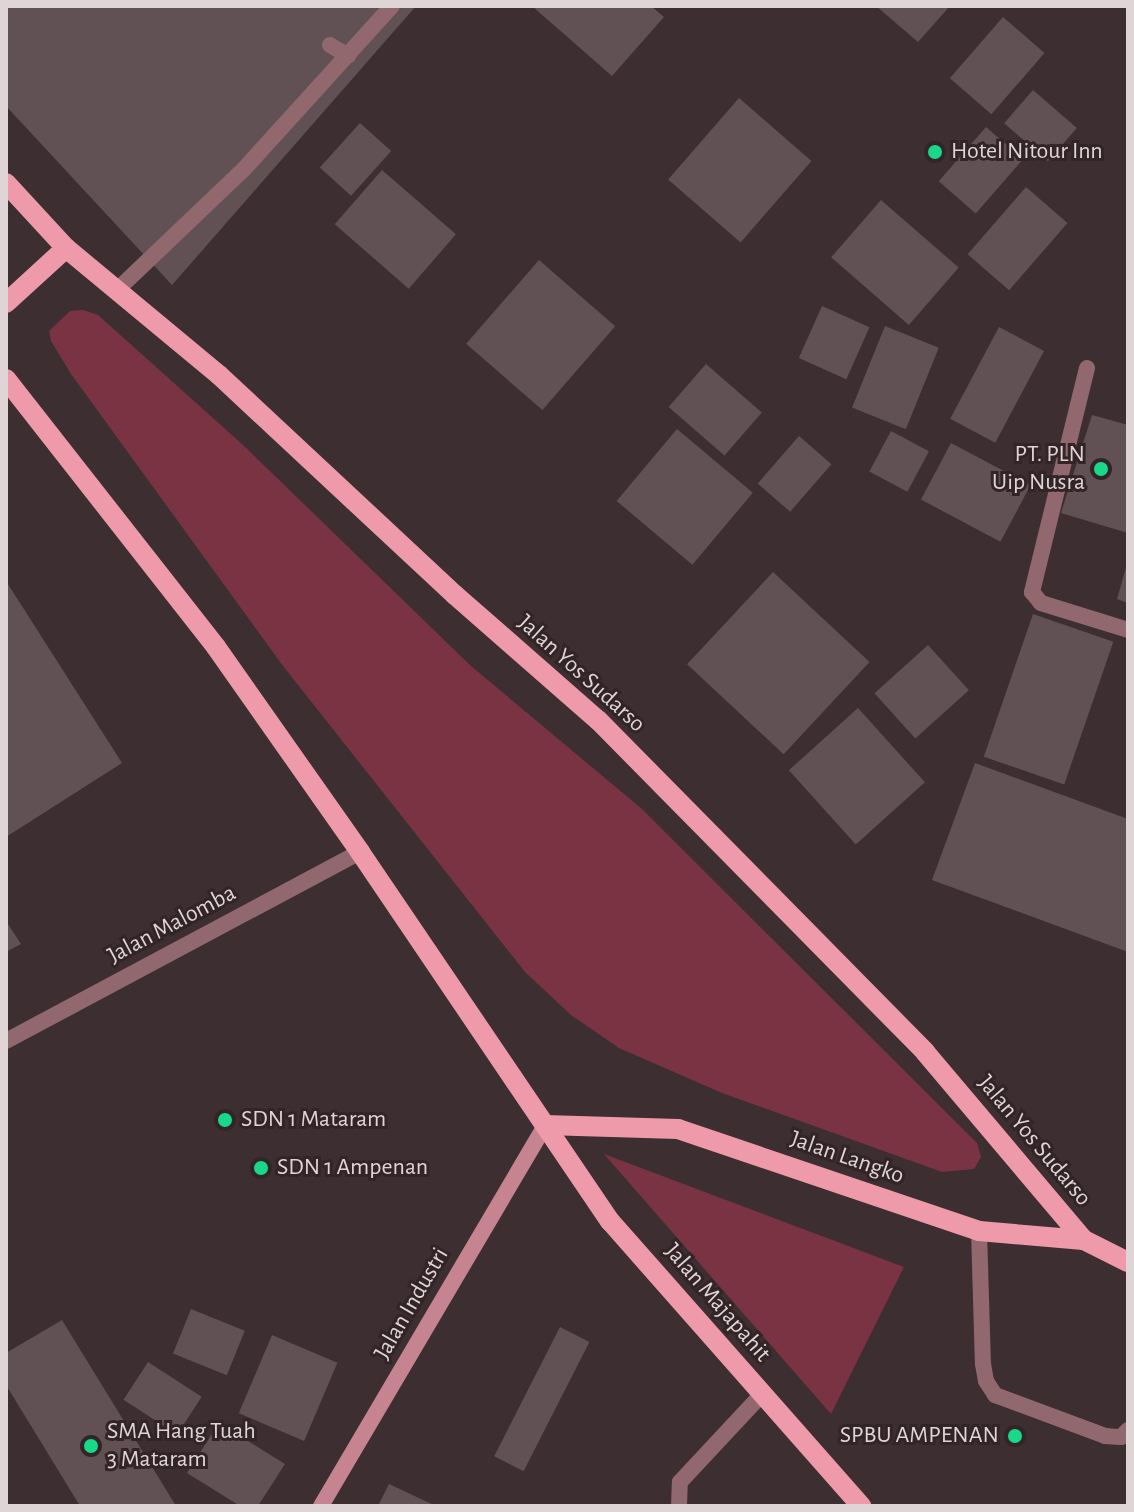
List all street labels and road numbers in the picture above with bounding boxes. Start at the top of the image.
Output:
street label: Jalan Yos Sudarso [511,609,651,739]
street label: Jalan Malomba [103,879,241,971]
street label: Jalan Yos Sudarso [971,1070,1097,1212]
street label: Jalan Langko [786,1125,908,1191]
street label: Jalan Majapahit [658,1238,776,1368]
street label: Jalan Industri [368,1243,456,1365]

